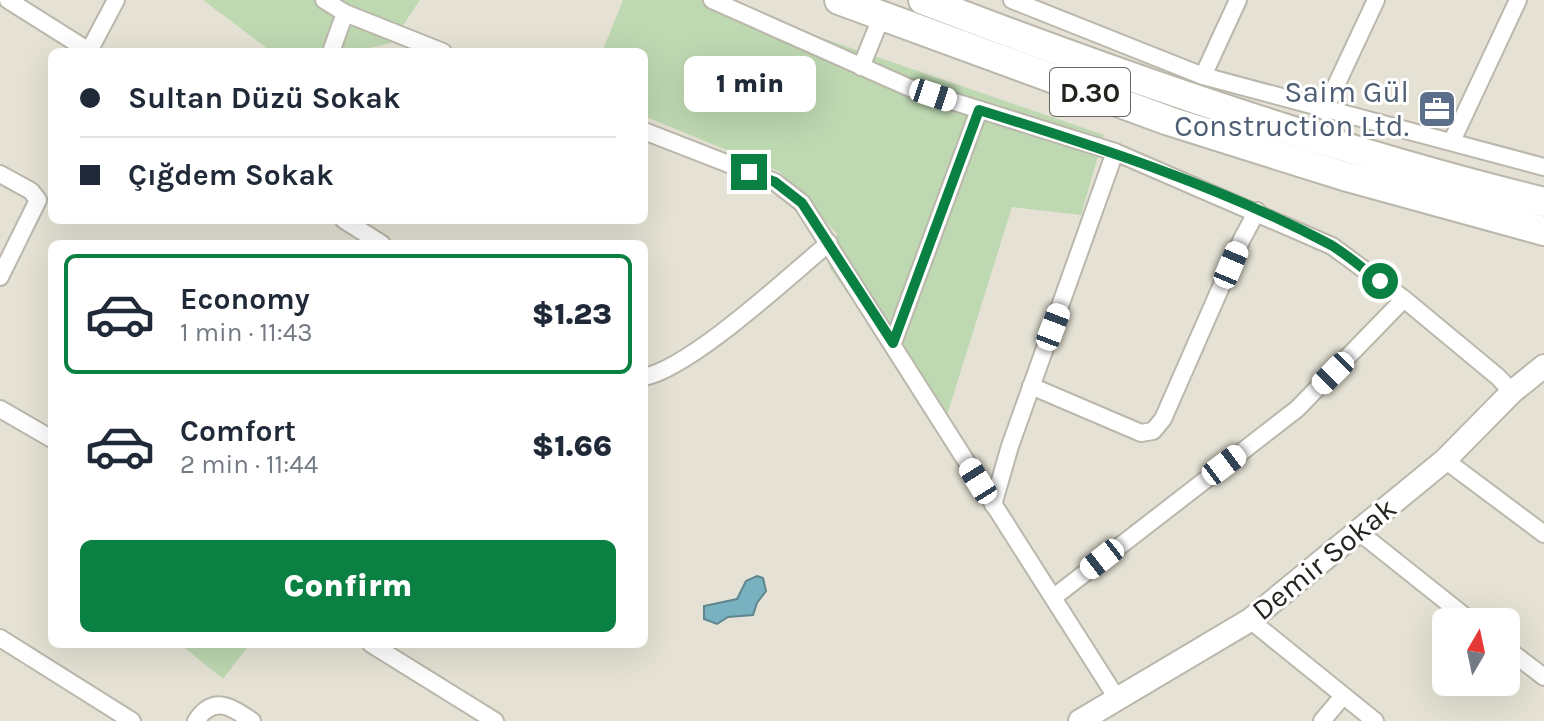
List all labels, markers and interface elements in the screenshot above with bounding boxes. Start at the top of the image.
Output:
callout: 1 min [683,56,815,112]
text: 1 min [716,68,784,99]
road number: D.30 [1050,68,1130,116]
place label: Saim Gül Construction Ltd. [1174,74,1409,144]
car [906,76,960,114]
text: Sultan Düzü Sokak [128,80,401,116]
office icon: Saim Gül Construction Ltd. [1416,88,1458,130]
route end [731,154,767,190]
text: Çığdem Sokak [128,157,334,193]
car [1211,238,1251,292]
route start [1362,263,1398,299]
icon: car [84,278,156,350]
text: Economy [180,281,310,317]
text: $1.23 [532,296,612,332]
car [1033,300,1073,354]
text: 1 min · 11:43 [180,317,313,348]
car [1308,348,1358,398]
icon: car [84,410,156,482]
text: Comfort [180,413,296,449]
text: $1.66 [532,428,612,464]
car [1198,441,1250,489]
text: 2 min · 11:44 [180,449,318,480]
car [955,454,1001,508]
street label: Demir Sokak [1245,490,1403,628]
car [1076,535,1128,583]
button: Confirm [80,540,616,632]
north arrow [1432,608,1520,696]
map controls [1432,608,1520,696]

